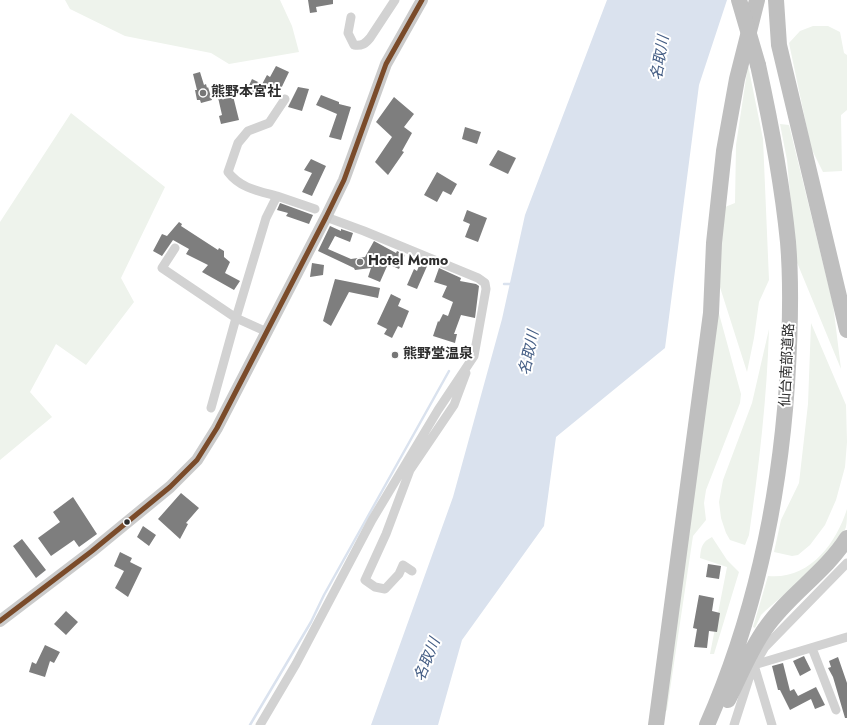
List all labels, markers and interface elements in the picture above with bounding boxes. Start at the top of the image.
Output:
water label: 名取川 [648,34,674,82]
place label: 熊野本宮社 [211,85,281,101]
marker: 熊野本宮社 [198,88,208,98]
place label: Hotel Momo [368,254,448,270]
marker: Hotel Momo [355,257,365,267]
street label: 仙台南部道路 [777,323,799,407]
water label: 名取川 [517,329,543,377]
place label: 熊野堂温泉 [403,347,473,363]
marker: 熊野堂温泉 [390,350,400,360]
unlabelled marker [122,517,132,527]
water label: 名取川 [411,636,445,684]

